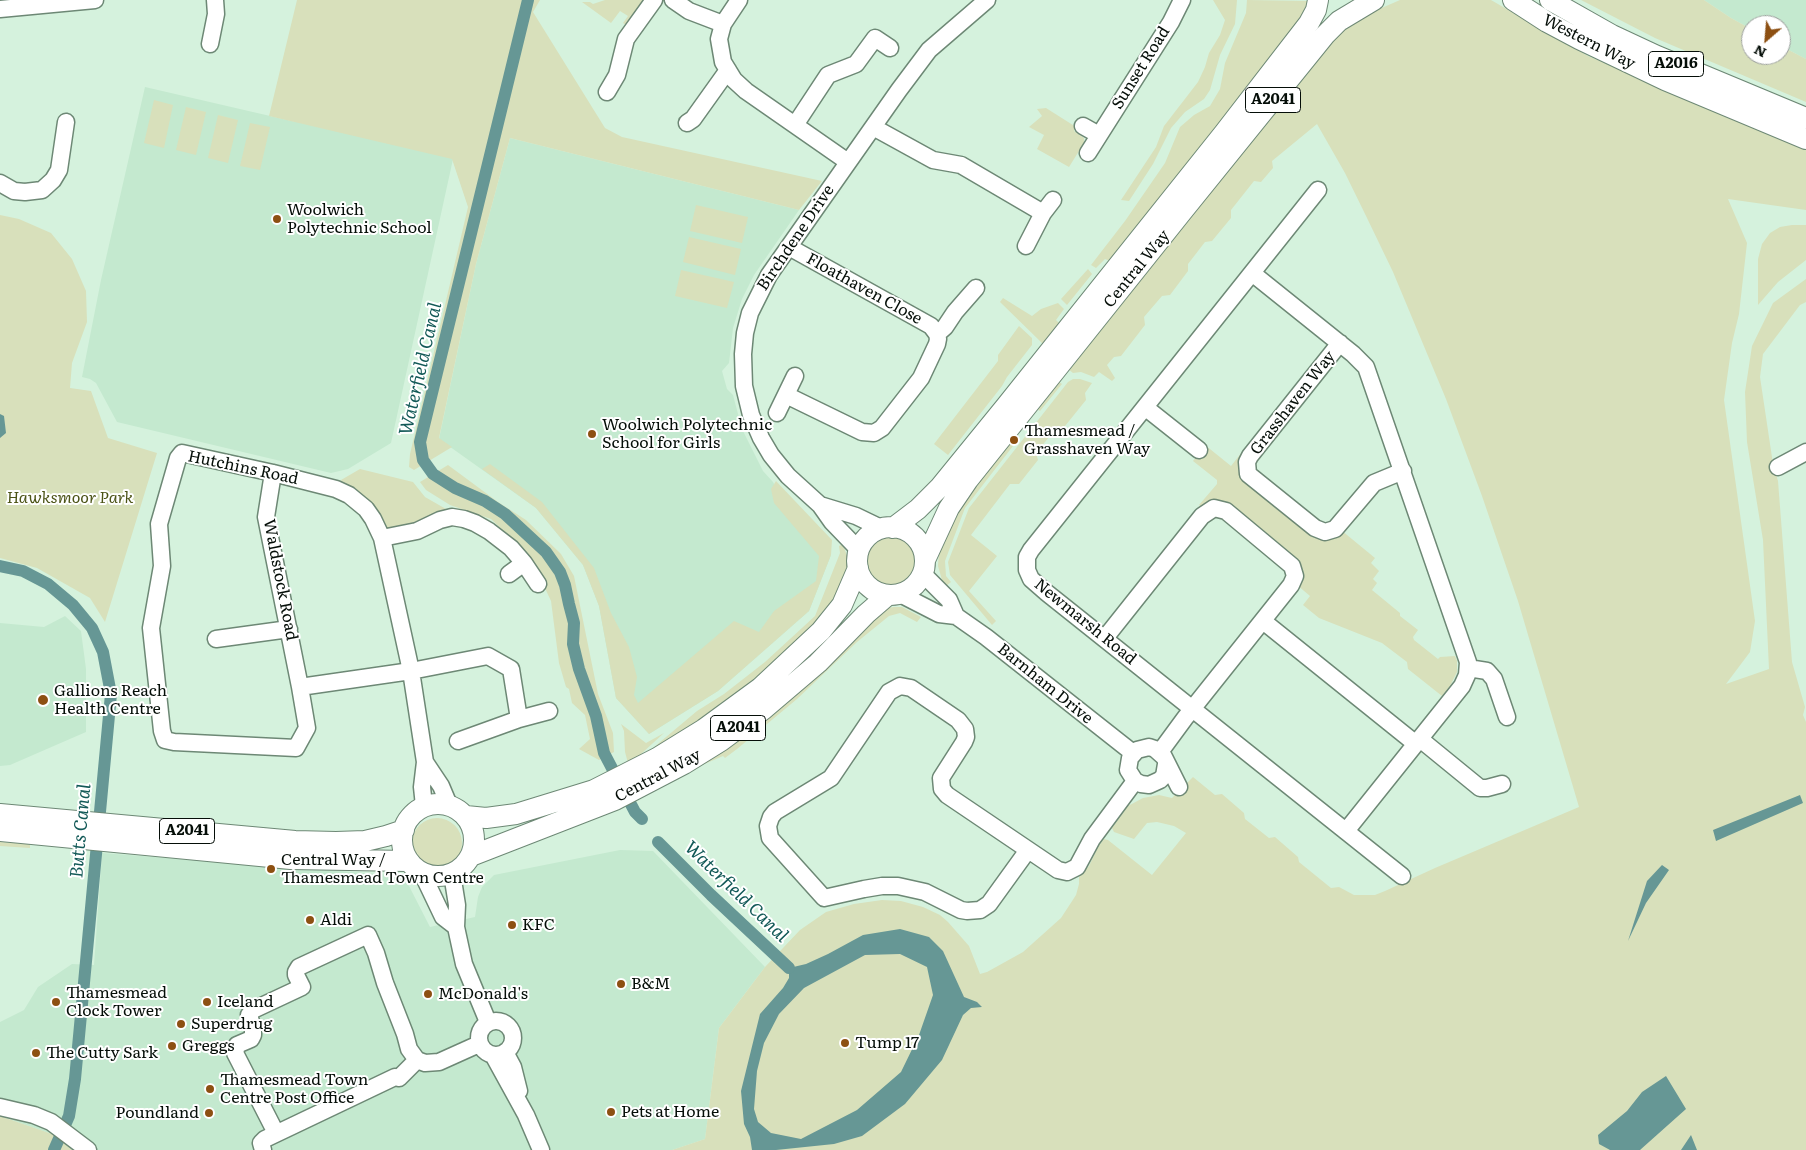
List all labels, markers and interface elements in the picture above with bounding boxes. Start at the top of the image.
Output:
street label: Western Way [1540,10,1638,74]
north arrow [1741,15,1791,65]
street label: Sunset Road [1108,23,1174,113]
text: N [1750,41,1769,64]
road number: A2016 [1648,52,1704,76]
road number: A2041 [1246,88,1300,112]
street label: Birchdene Drive [754,181,838,295]
place label: Woolwich Polytechnic School [287,200,432,238]
marker: Woolwich Polytechnic School [271,213,283,225]
street label: Central Way [1100,226,1174,312]
street label: Floathaven Close [803,249,925,329]
water label: Waterfield Canal [395,300,447,438]
street label: Grasshaven Way [1247,347,1339,459]
place label: Woolwich Polytechnic School for Girls [602,415,772,453]
place label: Thamesmead / Grasshaven Way [1024,421,1150,459]
marker: Woolwich Polytechnic School for Girls [586,428,598,440]
marker: Thamesmead / Grasshaven Way [1008,434,1020,446]
street label: Hutchins Road [186,447,300,489]
park label: Hawksmoor Park [7,488,133,508]
street label: Waldstock Road [259,518,301,642]
street label: Newmarsh Road [1030,575,1140,669]
street label: Barnham Drive [993,640,1097,728]
place label: Gallions Reach Health Centre [54,681,167,719]
marker: Gallions Reach Health Centre [36,693,50,707]
road number: A2041 [710,716,766,740]
street label: Central Way [612,745,704,807]
water label: Butts Canal [66,783,96,879]
road number: A2041 [160,818,214,844]
water label: Waterfield Canal [680,837,792,947]
place label: Central Way / Thamesmead Town Centre [281,850,484,888]
marker: Central Way / Thamesmead Town Centre [265,863,277,875]
place label: Aldi [320,910,352,930]
marker: Aldi [304,914,316,926]
place label: KFC [522,915,555,935]
marker: KFC [506,919,518,931]
place label: B&M [631,974,670,994]
marker: B&M [615,978,627,990]
place label: Thamesmead Clock Tower [66,983,167,1021]
place label: McDonald's [438,984,528,1004]
marker: McDonald's [422,988,434,1000]
place label: Iceland [217,992,273,1012]
marker: Thamesmead Clock Tower [50,996,62,1008]
marker: Iceland [201,996,213,1008]
place label: Superdrug [191,1014,272,1034]
marker: Superdrug [175,1018,187,1030]
place label: Tump 17 [855,1033,919,1053]
place label: Greggs [182,1036,235,1056]
marker: Tump 17 [839,1037,851,1049]
marker: Greggs [166,1040,178,1052]
place label: The Cutty Sark [46,1043,158,1063]
marker: The Cutty Sark [30,1047,42,1059]
place label: Thamesmead Town Centre Post Office [220,1070,368,1108]
marker: Thamesmead Town Centre Post Office [204,1083,216,1095]
place label: Pets at Home [621,1102,719,1122]
place label: Poundland [116,1103,199,1123]
marker: Pets at Home [605,1106,617,1118]
marker: Poundland [203,1107,215,1119]

